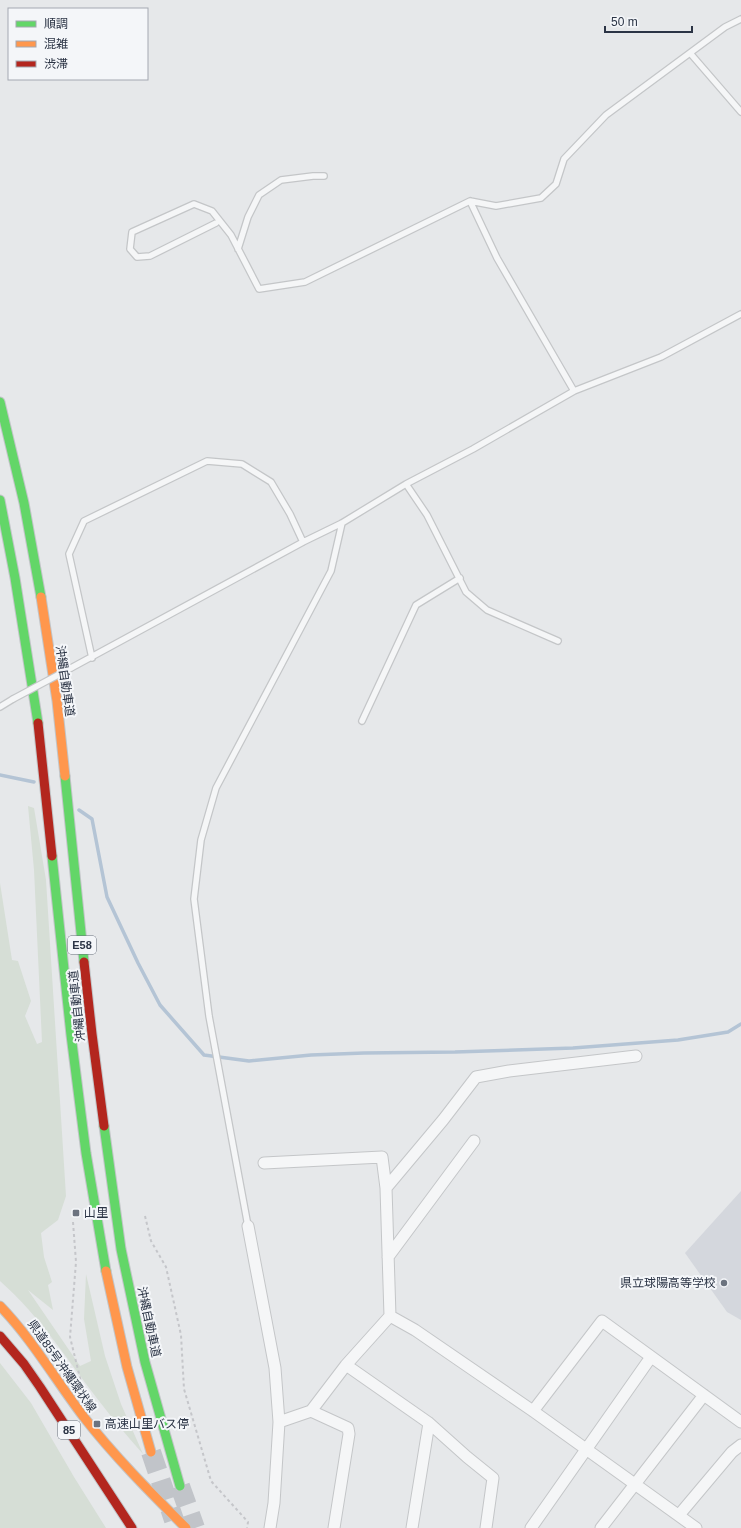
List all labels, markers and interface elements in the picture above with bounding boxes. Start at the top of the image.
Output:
legend [8,8,148,80]
scale bar [605,8,692,34]
text: 50 m [611,15,638,29]
text: 順調 [44,17,68,31]
text: 混雑 [44,37,68,51]
text: 渋滞 [44,57,68,71]
street label: 沖縄自動車道 [53,644,77,718]
road number: E58 [68,936,96,954]
street label: 沖縄自動車道 [66,969,88,1043]
place label: 山里 [84,1206,108,1220]
marker: 山里 [71,1208,81,1218]
place label: 県立球陽高等学校 [620,1276,716,1290]
marker: 県立球陽高等学校 [719,1278,729,1288]
street label: 沖縄自動車道 [135,1285,163,1359]
street label: 県道85号沖縄環状線 [25,1317,99,1415]
place label: 高速山里バス停 [105,1417,189,1431]
marker: 高速山里バス停 [92,1419,102,1429]
road number: 85 [58,1421,80,1439]

